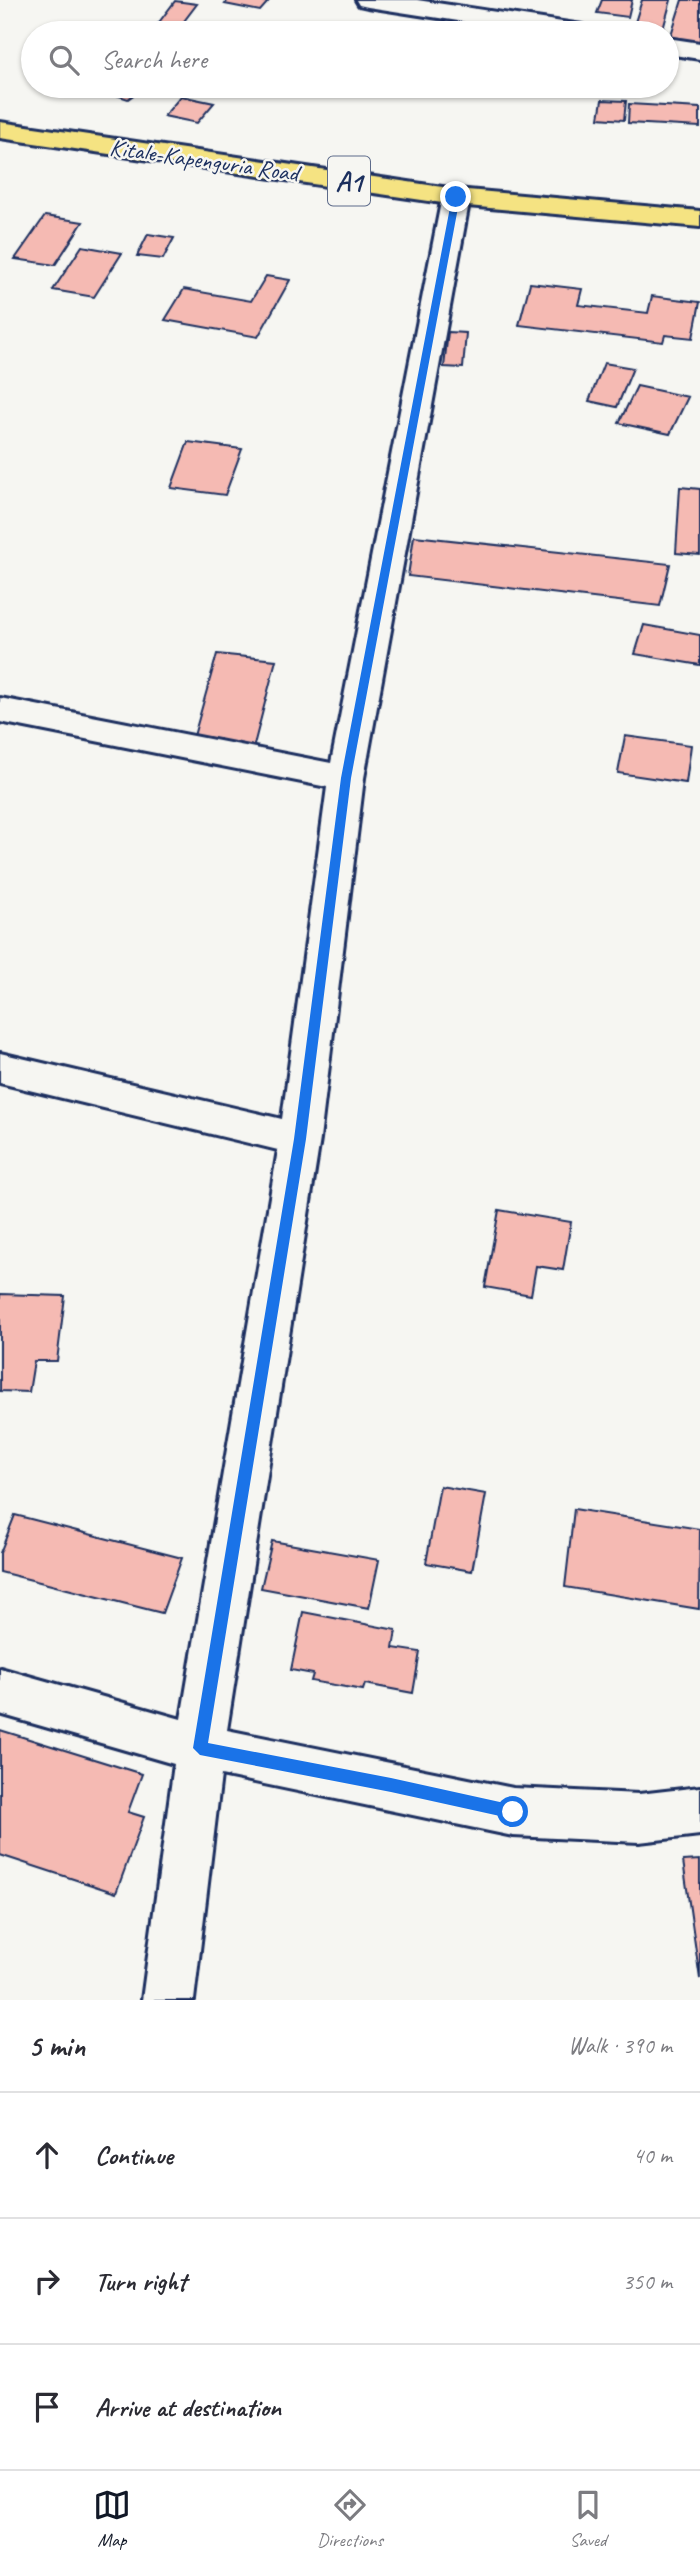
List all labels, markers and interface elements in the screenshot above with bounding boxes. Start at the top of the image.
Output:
search box [21,21,679,98]
icon: search [45,41,83,79]
text: Search here [101,43,207,76]
street label: Kitale-Kapenguria Road [108,132,304,189]
road number: A1 [328,156,370,206]
route end [440,181,471,212]
route start [497,1796,528,1827]
text: 5 min [28,2027,85,2065]
text: Walk · 390 m [568,2031,672,2060]
icon: ahead [28,2136,66,2174]
text: Continue [95,2139,173,2172]
text: 40 m [633,2141,672,2170]
icon: right [28,2262,66,2300]
text: Turn right [95,2265,186,2298]
text: 350 m [623,2267,672,2296]
icon: arrive [28,2388,66,2426]
text: Arrive at destination [95,2391,281,2424]
tab: Map [93,2486,131,2552]
tab: Directions [317,2486,383,2552]
tab: Saved [569,2486,607,2552]

